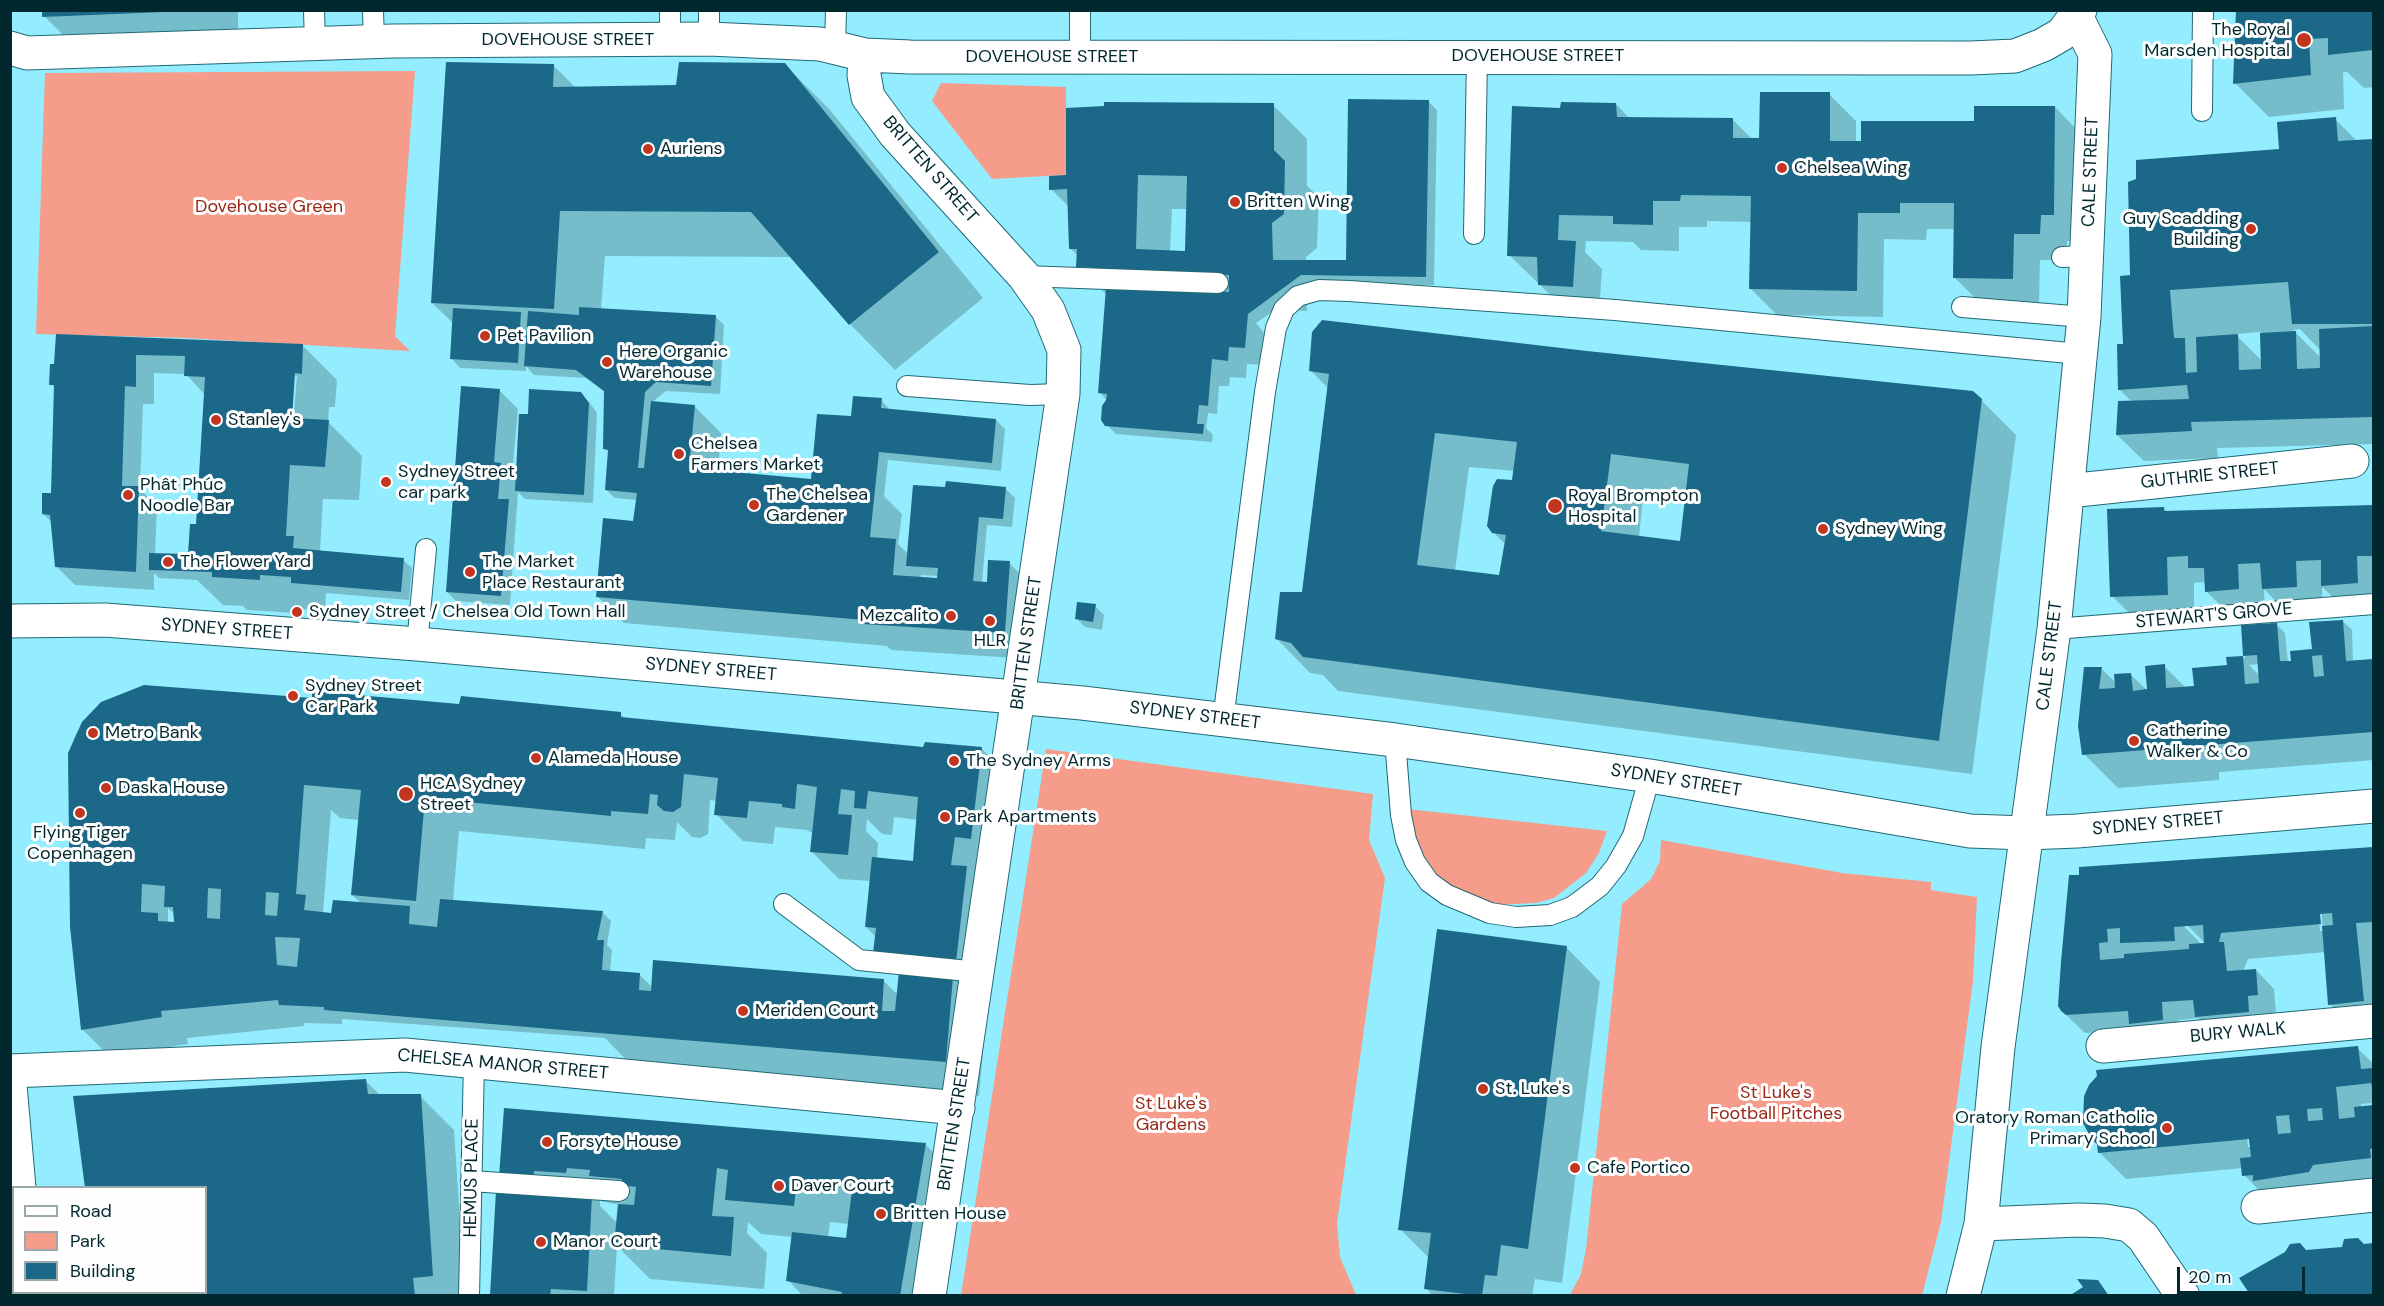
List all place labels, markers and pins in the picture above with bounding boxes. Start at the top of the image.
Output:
place label: The Royal Marsden Hospital [2144,19,2290,62]
marker: The Royal Marsden Hospital [2295,31,2313,49]
place label: Auriens [660,138,723,160]
marker: Auriens [641,142,655,156]
place label: Chelsea Wing [1794,157,1907,179]
marker: Chelsea Wing [1775,161,1789,175]
place label: Britten Wing [1247,191,1350,213]
marker: Britten Wing [1228,195,1242,209]
place label: Guy Scadding Building [2122,208,2239,250]
marker: Guy Scadding Building [2244,222,2258,236]
place label: Pet Pavilion [497,325,591,347]
marker: Pet Pavilion [478,329,492,343]
place label: Here Organic Warehouse [619,341,728,384]
marker: Here Organic Warehouse [600,355,614,369]
place label: Stanley's [228,409,301,431]
marker: Stanley's [209,413,223,427]
place label: Chelsea Farmers Market [691,433,820,476]
marker: Chelsea Farmers Market [672,447,686,461]
place label: Sydney Street car park [398,461,515,504]
place label: Phât Phúc Noodle Bar [140,474,231,516]
marker: Sydney Street car park [379,475,393,489]
place label: The Chelsea Gardener [766,484,868,526]
place label: Royal Brompton Hospital [1568,485,1699,528]
marker: Phât Phúc Noodle Bar [121,488,135,502]
marker: Royal Brompton Hospital [1546,497,1564,515]
marker: The Chelsea Gardener [747,498,761,512]
place label: Sydney Wing [1835,518,1943,540]
marker: Sydney Wing [1816,522,1830,536]
place label: The Flower Yard [180,551,311,573]
place label: The Market Place Restaurant [482,551,622,594]
marker: The Flower Yard [161,555,175,569]
marker: The Market Place Restaurant [463,565,477,579]
place label: Sydney Street / Chelsea Old Town Hall [309,601,626,623]
marker: Sydney Street / Chelsea Old Town Hall [290,605,304,619]
place label: Mezcalito [859,605,939,627]
marker: Mezcalito [944,609,958,623]
marker: HLR [983,614,997,628]
place label: HLR [974,630,1006,652]
place label: Sydney Street Car Park [305,675,422,718]
marker: Sydney Street Car Park [286,689,300,703]
place label: Catherine Walker & Co [2146,720,2248,762]
place label: Metro Bank [105,722,199,744]
marker: Metro Bank [86,726,100,740]
marker: Catherine Walker & Co [2127,734,2141,748]
place label: Alameda House [548,747,678,769]
place label: The Sydney Arms [966,750,1111,772]
marker: Alameda House [529,751,543,765]
marker: The Sydney Arms [947,754,961,768]
place label: HCA Sydney Street [420,773,523,816]
place label: Daska House [118,777,225,799]
marker: Daska House [99,781,113,795]
marker: HCA Sydney Street [397,785,415,803]
marker: Flying Tiger Copenhagen [73,806,87,820]
place label: Park Apartments [957,806,1097,828]
marker: Park Apartments [938,810,952,824]
place label: Flying Tiger Copenhagen [27,822,133,864]
place label: Meriden Court [755,1000,876,1022]
marker: Meriden Court [736,1004,750,1018]
place label: St. Luke's [1495,1078,1570,1100]
marker: St. Luke's [1476,1082,1490,1096]
place label: Oratory Roman Catholic Primary School [1955,1107,2155,1150]
marker: Oratory Roman Catholic Primary School [2160,1121,2174,1135]
place label: Forsyte House [559,1131,679,1153]
marker: Forsyte House [540,1135,554,1149]
place label: Cafe Portico [1587,1157,1690,1179]
marker: Cafe Portico [1568,1161,1582,1175]
place label: Daver Court [791,1175,891,1197]
marker: Daver Court [772,1179,786,1193]
place label: Britten House [893,1203,1007,1225]
marker: Britten House [874,1207,888,1221]
place label: Manor Court [553,1231,658,1253]
marker: Manor Court [534,1235,548,1249]

